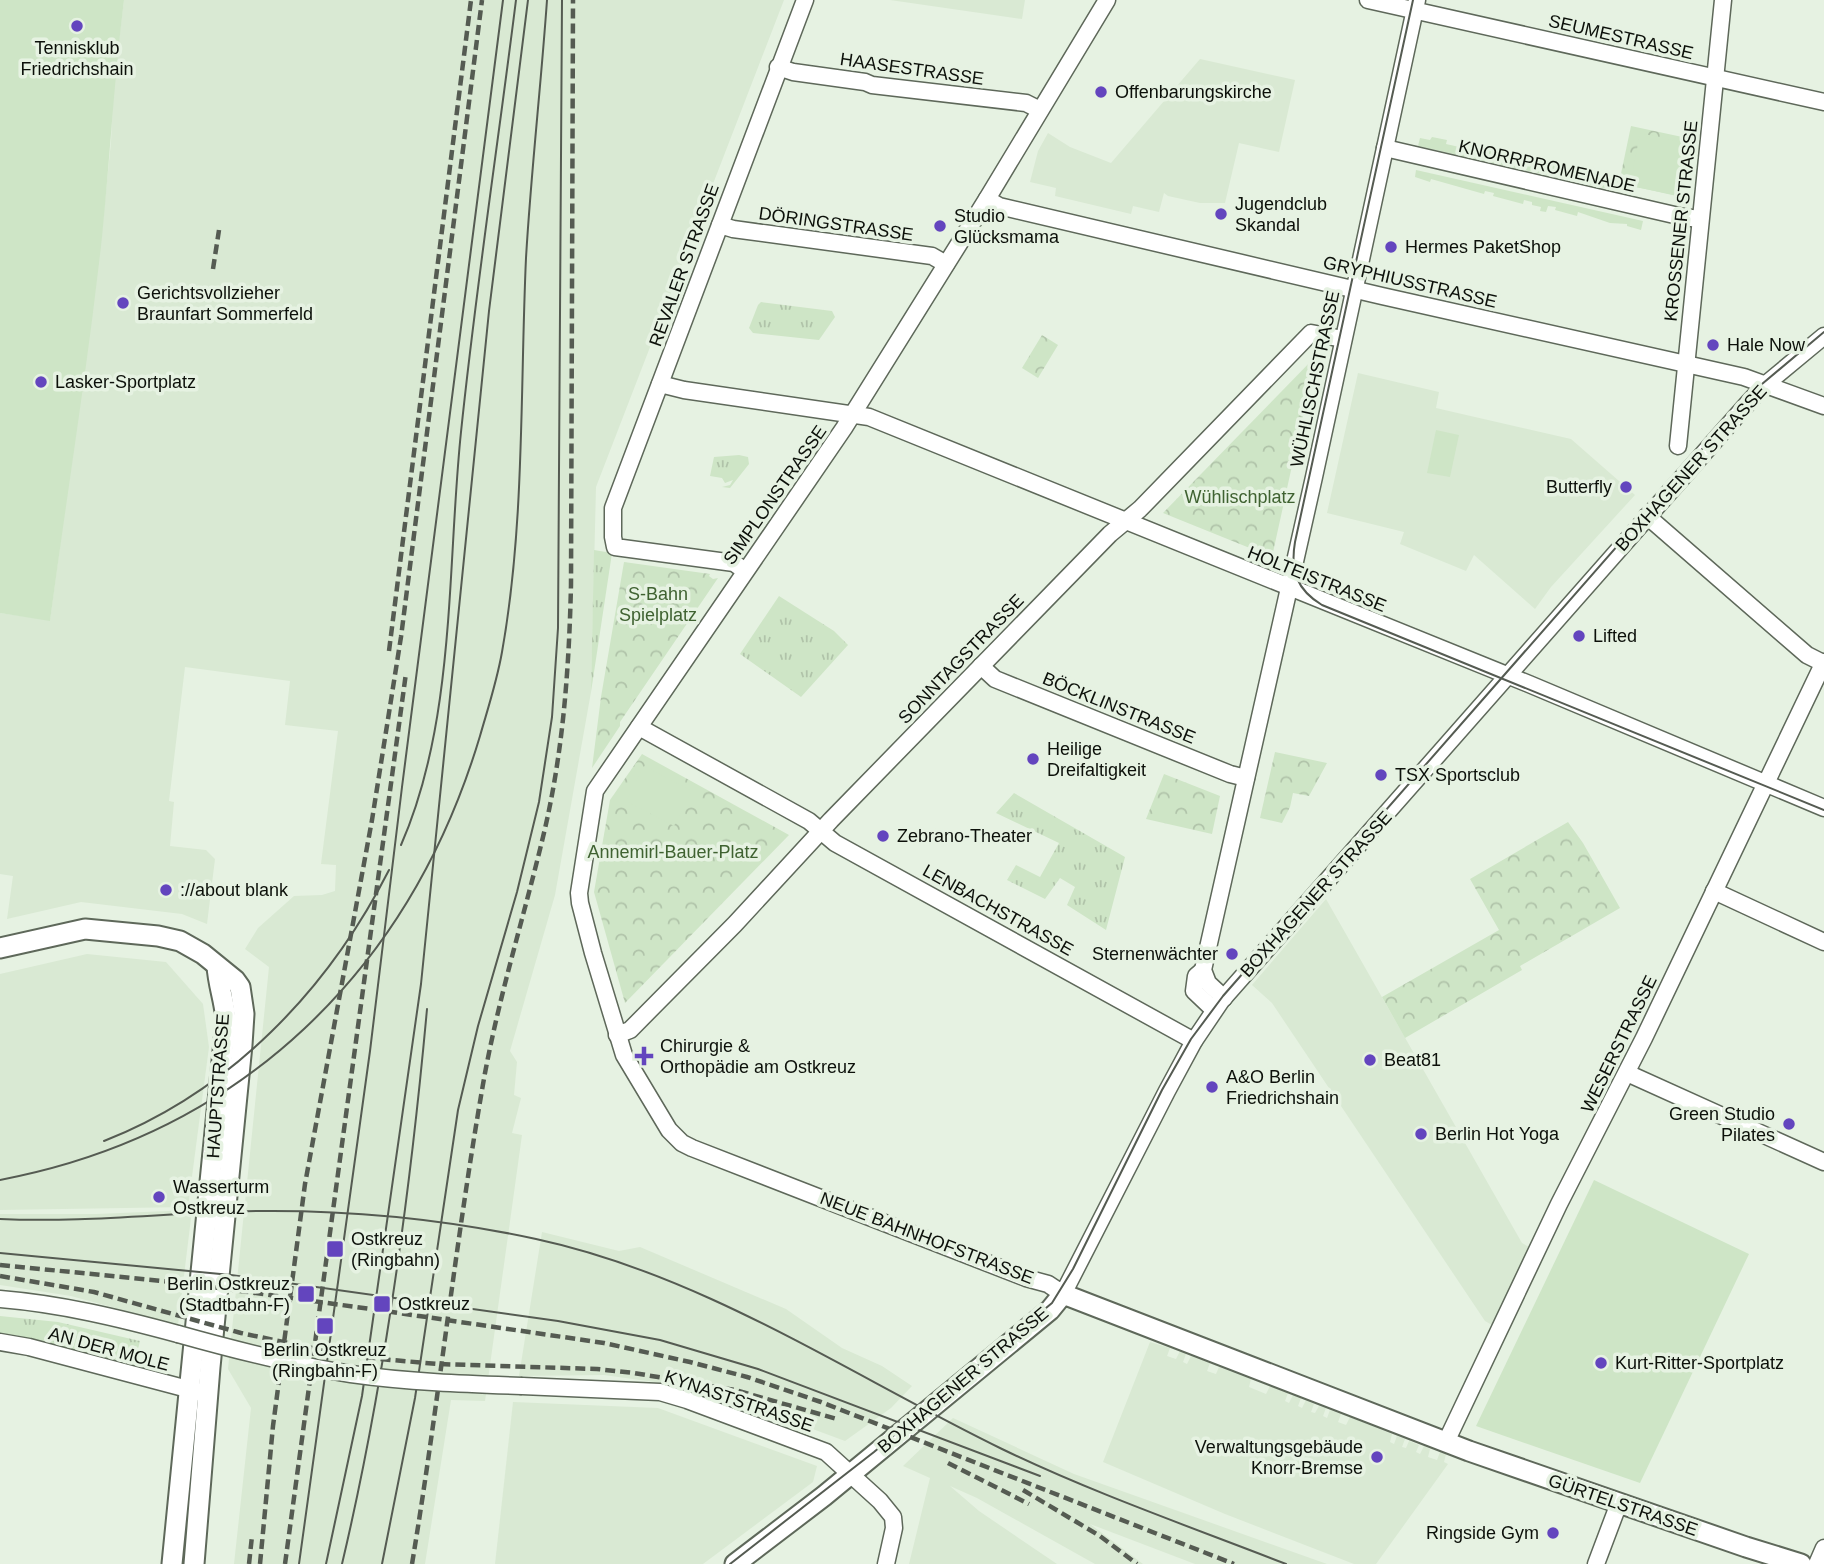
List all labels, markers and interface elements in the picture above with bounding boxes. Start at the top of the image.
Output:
street label: SEUMESTRASSE [1547,11,1695,63]
marker: Tennisklub Friedrichshain [69,18,85,34]
place label: Tennisklub Friedrichshain [20,38,134,79]
street label: HAASESTRASSE [839,49,985,89]
place label: Offenbarungskirche [1115,82,1272,102]
marker: Offenbarungskirche [1093,84,1109,100]
street label: KROSSENER STRASSE [1660,119,1702,323]
street label: KNORRPROMENADE [1457,136,1637,196]
street label: REVALER STRASSE [645,181,723,349]
place label: Jugendclub Skandal [1235,194,1327,235]
street label: DÖRINGSTRASSE [757,203,915,245]
place label: Studio Glücksmama [954,206,1060,247]
marker: Jugendclub Skandal [1213,206,1229,222]
marker: Studio Glücksmama [932,218,948,234]
place label: Hermes PaketShop [1405,237,1561,257]
marker: Hermes PaketShop [1383,239,1399,255]
street label: GRYPHIUSSTRASSE [1321,252,1499,312]
place label: Gerichtsvollzieher Braunfart Sommerfeld [137,283,313,324]
street label: WÜHLISCHSTRASSE [1287,289,1343,469]
marker: Gerichtsvollzieher Braunfart Sommerfeld [115,295,131,311]
place label: Hale Now [1727,335,1806,355]
marker: Hale Now [1705,337,1721,353]
place label: Lasker-Sportplatz [55,372,196,392]
marker: Lasker-Sportplatz [33,374,49,390]
street label: BOXHAGENER STRASSE [1611,381,1771,555]
street label: SIMPLONSTRASSE [719,422,831,568]
place label: Butterfly [1546,477,1612,497]
marker: Butterfly [1618,479,1634,495]
park label: Wühlischplatz [1184,487,1296,507]
street label: HOLTEISTRASSE [1245,542,1389,616]
park label: S-Bahn Spielplatz [619,584,697,625]
street label: SONNTAGSTRASSE [894,590,1028,728]
place label: Lifted [1593,626,1637,646]
marker: Lifted [1571,628,1587,644]
street label: BÖCKLINSTRASSE [1040,668,1198,748]
place label: Heilige Dreifaltigkeit [1047,739,1146,780]
marker: Heilige Dreifaltigkeit [1025,751,1041,767]
place label: TSX Sportsclub [1395,765,1520,785]
marker: TSX Sportsclub [1373,767,1389,783]
street label: BOXHAGENER STRASSE [1236,807,1396,981]
place label: Zebrano-Theater [897,826,1032,846]
marker: Zebrano-Theater [875,828,891,844]
park label: Annemirl-Bauer-Platz [587,842,759,862]
street label: LENBACHSTRASSE [919,860,1077,960]
place label: ://about blank [180,880,289,900]
marker: ://about blank [158,882,174,898]
place label: Sternenwächter [1092,944,1218,964]
marker: Sternenwächter [1224,946,1240,962]
street label: WESERSTRASSE [1577,972,1661,1116]
street label: HAUPTSTRASSE [203,1013,233,1159]
place label: Chirurgie & Orthopädie am Ostkreuz [660,1036,856,1077]
marker: Chirurgie & Orthopädie am Ostkreuz [634,1046,654,1066]
place label: Beat81 [1384,1050,1441,1070]
marker: Beat81 [1362,1052,1378,1068]
place label: A&O Berlin Friedrichshain [1226,1067,1339,1108]
marker: A&O Berlin Friedrichshain [1204,1079,1220,1095]
place label: Green Studio Pilates [1669,1104,1775,1145]
marker: Green Studio Pilates [1781,1116,1797,1132]
place label: Berlin Hot Yoga [1435,1124,1560,1144]
marker: Berlin Hot Yoga [1413,1126,1429,1142]
place label: Wasserturm Ostkreuz [173,1177,269,1218]
street label: NEUE BAHNHOFSTRASSE [817,1188,1037,1288]
marker: Wasserturm Ostkreuz [151,1189,167,1205]
place label: Ostkreuz (Ringbahn) [351,1229,440,1270]
marker: Ostkreuz (Ringbahn) [325,1239,345,1259]
place label: Berlin Ostkreuz (Stadtbahn-F) [167,1274,290,1315]
marker: Berlin Ostkreuz (Stadtbahn-F) [296,1284,316,1304]
marker: Ostkreuz [372,1294,392,1314]
place label: Ostkreuz [398,1294,470,1314]
street label: BOXHAGENER STRASSE [874,1303,1052,1457]
marker: Berlin Ostkreuz (Ringbahn-F) [315,1316,335,1336]
street label: AN DER MOLE [47,1323,171,1375]
place label: Berlin Ostkreuz (Ringbahn-F) [263,1340,387,1381]
place label: Kurt-Ritter-Sportplatz [1615,1353,1784,1373]
marker: Kurt-Ritter-Sportplatz [1593,1355,1609,1371]
street label: KYNASTSTRASSE [662,1366,816,1436]
place label: Verwaltungsgebäude Knorr-Bremse [1195,1437,1363,1478]
marker: Verwaltungsgebäude Knorr-Bremse [1369,1449,1385,1465]
street label: GÜRTELSTRASSE [1546,1470,1700,1540]
place label: Ringside Gym [1426,1523,1539,1543]
marker: Ringside Gym [1545,1525,1561,1541]

